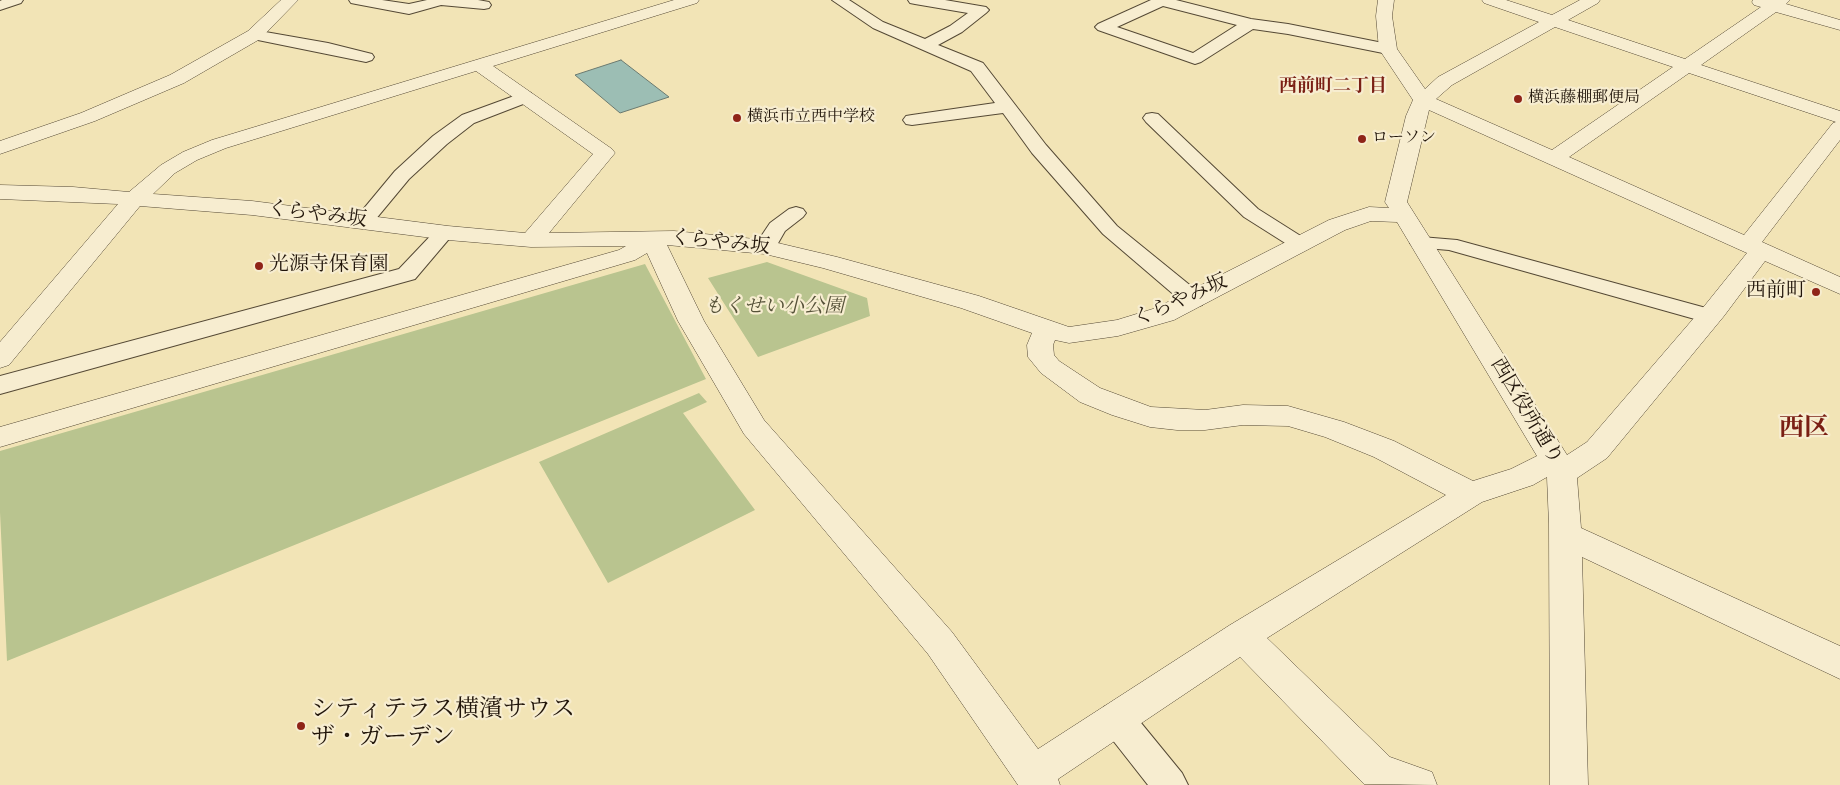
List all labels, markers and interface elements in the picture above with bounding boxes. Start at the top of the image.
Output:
district label: 西前町二丁目 [1279,77,1387,99]
place label: 横浜藤棚郵便局 [1528,89,1640,109]
marker: 横浜藤棚郵便局 [1512,93,1524,105]
place label: 横浜市立西中学校 [747,108,875,128]
marker: 横浜市立西中学校 [731,112,743,124]
place label: ローソン [1372,129,1436,149]
marker: ローソン [1356,133,1368,145]
street label: くらやみ坂 [266,198,368,234]
street label: くらやみ坂 [669,227,771,261]
place label: 光源寺保育園 [269,254,389,278]
marker: 光源寺保育園 [253,260,265,272]
street label: くらやみ坂 [1130,271,1232,333]
place label: 西前町 [1746,280,1806,304]
marker: 西前町 [1810,286,1822,298]
park label: もくせい小公園 [704,296,844,320]
street label: 西区役所通り [1484,354,1566,470]
district label: 西区 [1779,415,1829,445]
place label: シティテラス横濱サウス ザ・ガーデン [311,698,575,754]
marker: シティテラス横濱サウス ザ・ガーデン [295,720,307,732]

